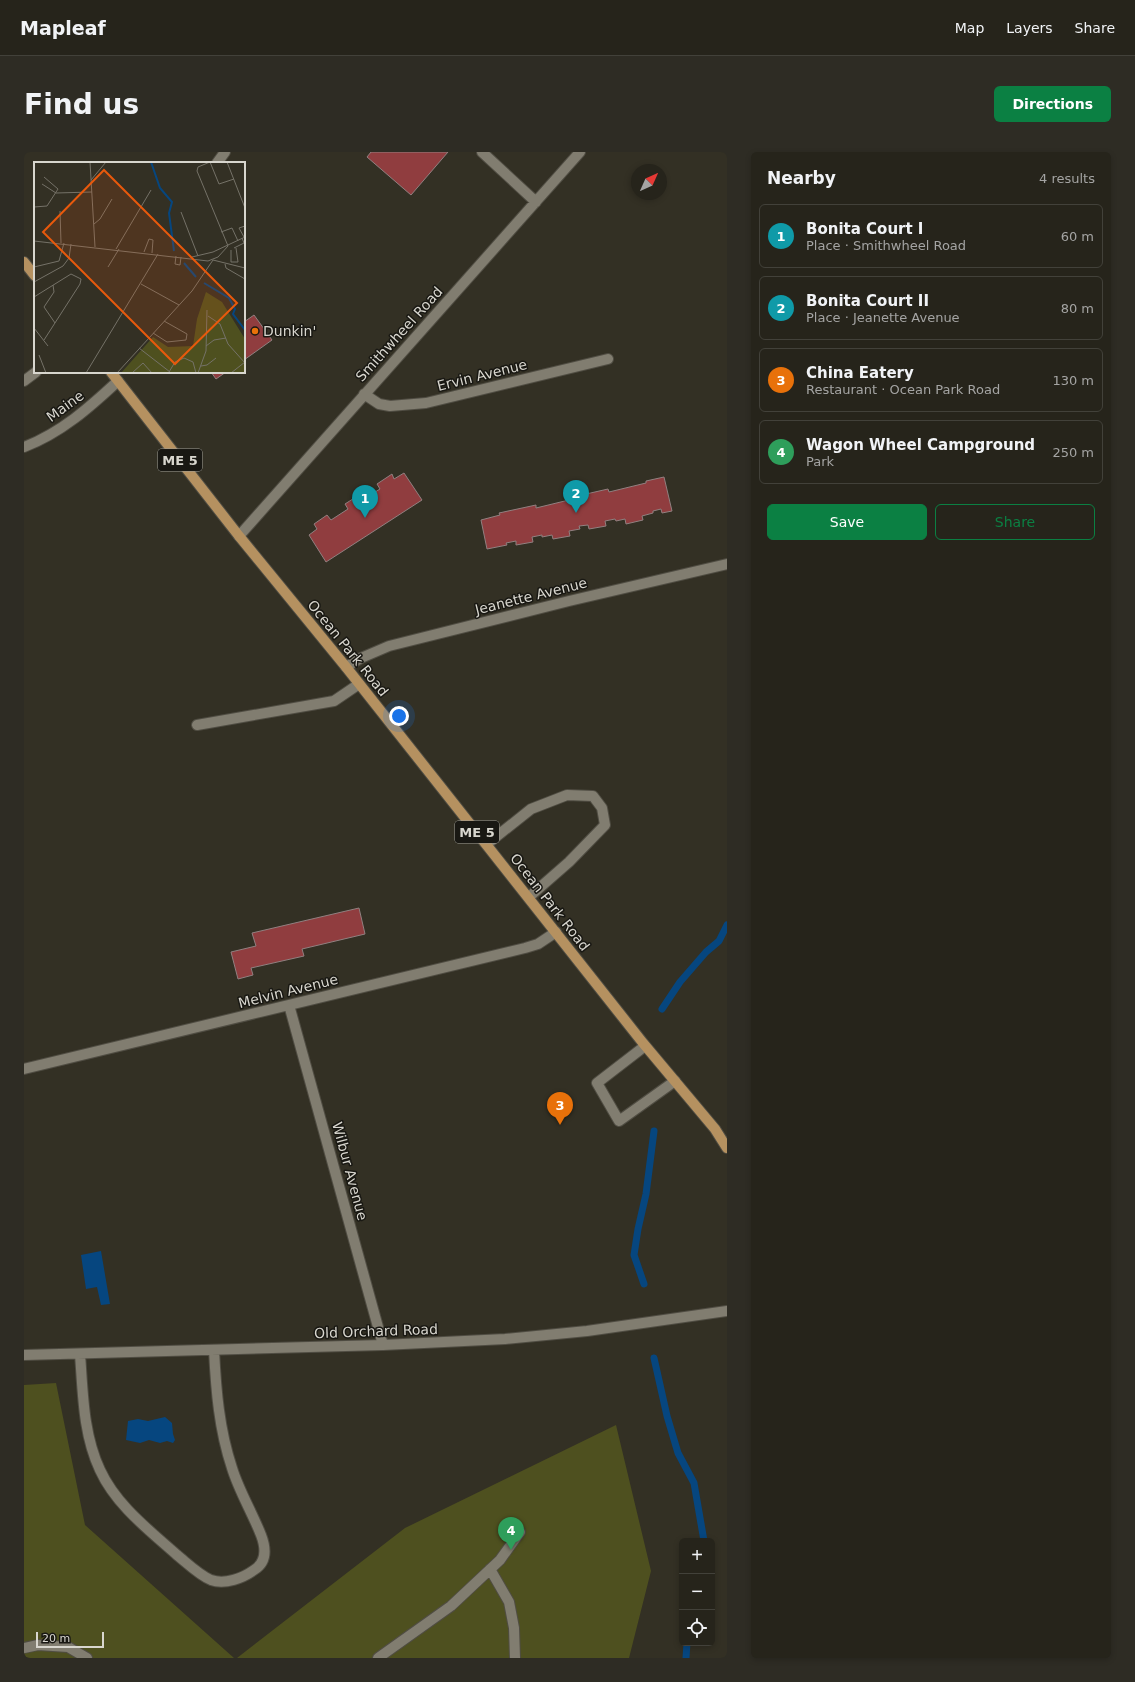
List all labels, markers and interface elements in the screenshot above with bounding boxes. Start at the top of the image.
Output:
text: Mapleaf [20,17,106,39]
text: Map [955,20,984,36]
text: Layers [1006,20,1053,36]
text: Share [1075,20,1115,36]
button: Directions [994,86,1111,122]
text: Find us [24,88,139,121]
inset map [34,162,245,373]
north arrow [631,164,667,200]
text: Nearby [767,168,836,188]
text: 4 results [1039,171,1095,186]
text: Bonita Court I [806,220,923,238]
text: 1 [776,229,786,244]
text: 60 m [1061,229,1094,244]
text: Place · Smithwheel Road [806,238,966,253]
street label: Smithwheel Road [352,283,446,385]
text: Bonita Court II [806,292,929,310]
text: 2 [776,301,786,316]
text: 80 m [1061,301,1094,316]
text: Place · Jeanette Avenue [806,310,960,325]
place label: Dunkin' [263,323,316,339]
marker: Dunkin' [250,326,260,336]
street label: Ervin Avenue [435,356,529,394]
text: China Eatery [806,364,914,382]
text: 3 [776,373,786,388]
text: 130 m [1052,373,1094,388]
text: Restaurant · Ocean Park Road [806,382,1000,397]
street label: Maine [43,387,87,425]
text: Wagon Wheel Campground [806,436,1035,454]
text: 4 [776,445,786,460]
text: 250 m [1052,445,1094,460]
road number: ME 5 [158,449,202,471]
text: Park [806,454,834,469]
pin: 2 [563,480,589,513]
pin: 1 [352,485,378,518]
button: Save [767,504,927,540]
button: Share [935,504,1095,540]
street label: Jeanette Avenue [472,574,589,618]
street label: Ocean Park Road [304,597,392,699]
your location [389,706,409,726]
road number: ME 5 [455,821,499,843]
street label: Ocean Park Road [507,850,593,954]
street label: Melvin Avenue [237,971,339,1011]
pin: 3 [547,1092,573,1125]
street label: Wilbur Avenue [329,1120,371,1222]
street label: Old Orchard Road [314,1321,438,1341]
pin: 4 [498,1517,524,1550]
map controls [679,1538,715,1646]
button: + [679,1538,715,1574]
button: − [679,1574,715,1610]
button: locate [679,1610,715,1646]
scale bar [36,1630,104,1649]
text: 20 m [42,1632,70,1645]

